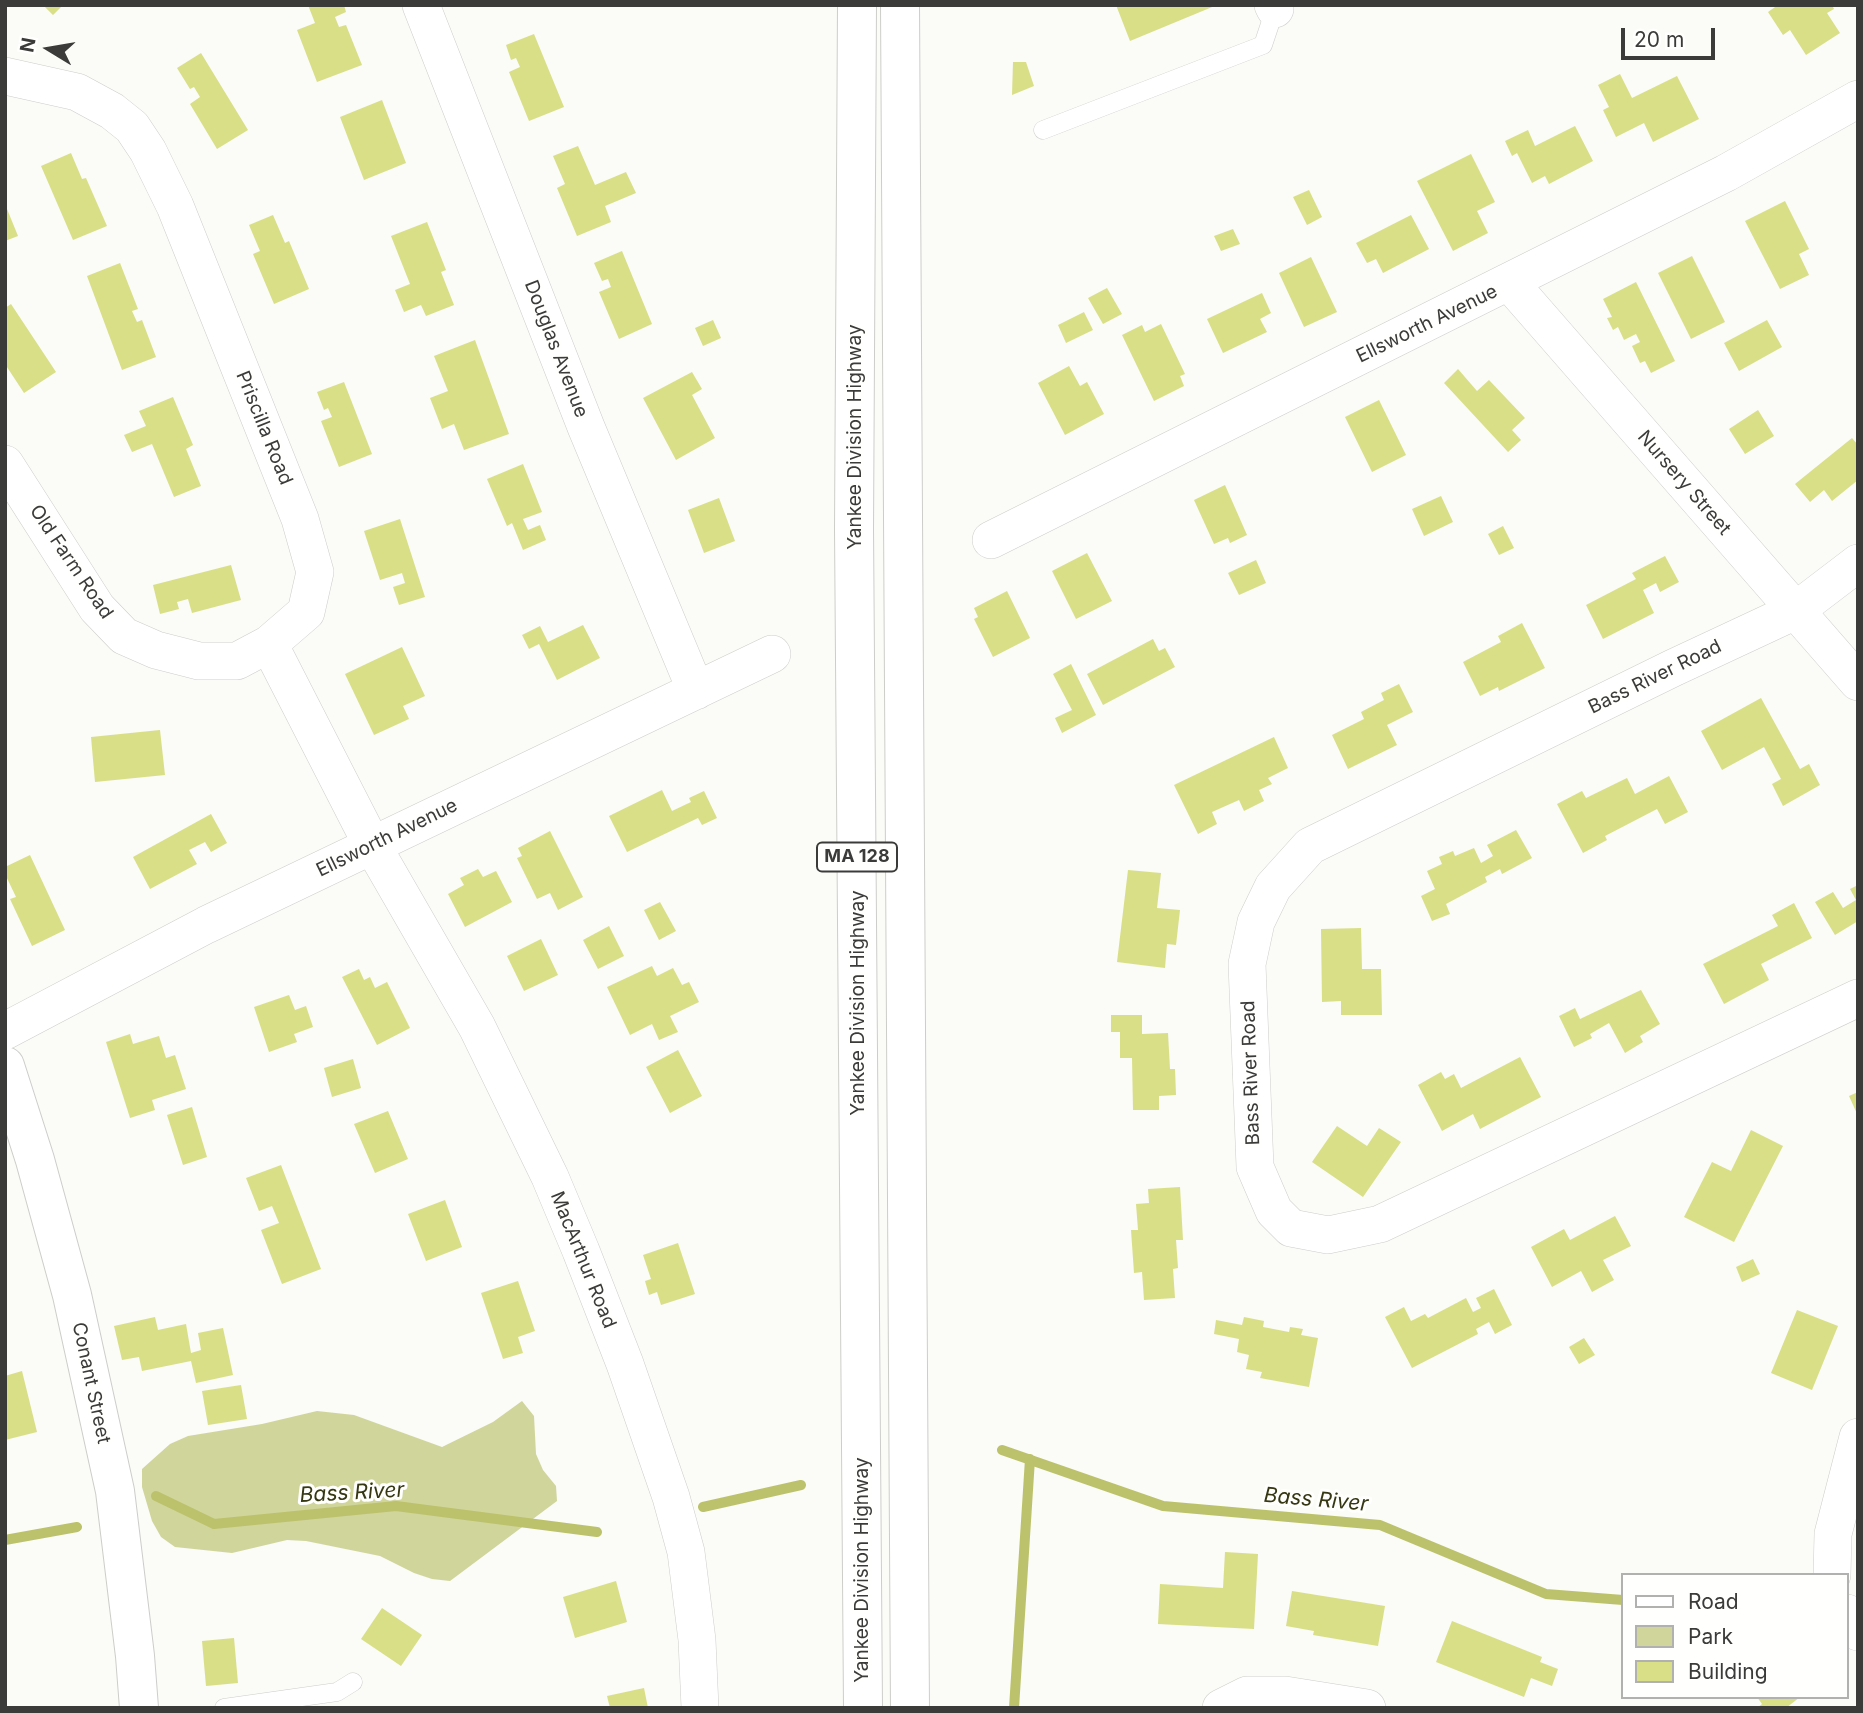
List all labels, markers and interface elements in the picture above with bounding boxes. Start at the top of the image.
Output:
north arrow [14,14,84,84]
scale bar [1625,14,1720,58]
text: 20 m [1634,27,1684,52]
text: N [15,36,41,54]
street label: Douglas Avenue [519,277,593,421]
street label: Ellsworth Avenue [1353,280,1501,368]
street label: Yankee Division Highway [844,324,866,550]
street label: Priscilla Road [231,368,297,488]
street label: Nursery Street [1632,426,1736,540]
street label: Old Farm Road [24,501,118,623]
street label: Bass River Road [1585,635,1725,719]
street label: Ellsworth Avenue [313,794,461,882]
road number: MA 128 [817,842,897,872]
street label: Yankee Division Highway [847,890,869,1116]
street label: Bass River Road [1237,1000,1265,1146]
street label: MacArthur Road [545,1188,621,1332]
street label: Conant Street [67,1320,115,1446]
street label: Yankee Division Highway [851,1457,873,1683]
water label: Bass River [299,1478,405,1508]
water label: Bass River [1263,1483,1369,1517]
legend [1622,1573,1849,1699]
text: Road [1688,1589,1739,1614]
text: Park [1688,1624,1733,1649]
text: Building [1688,1659,1768,1684]

